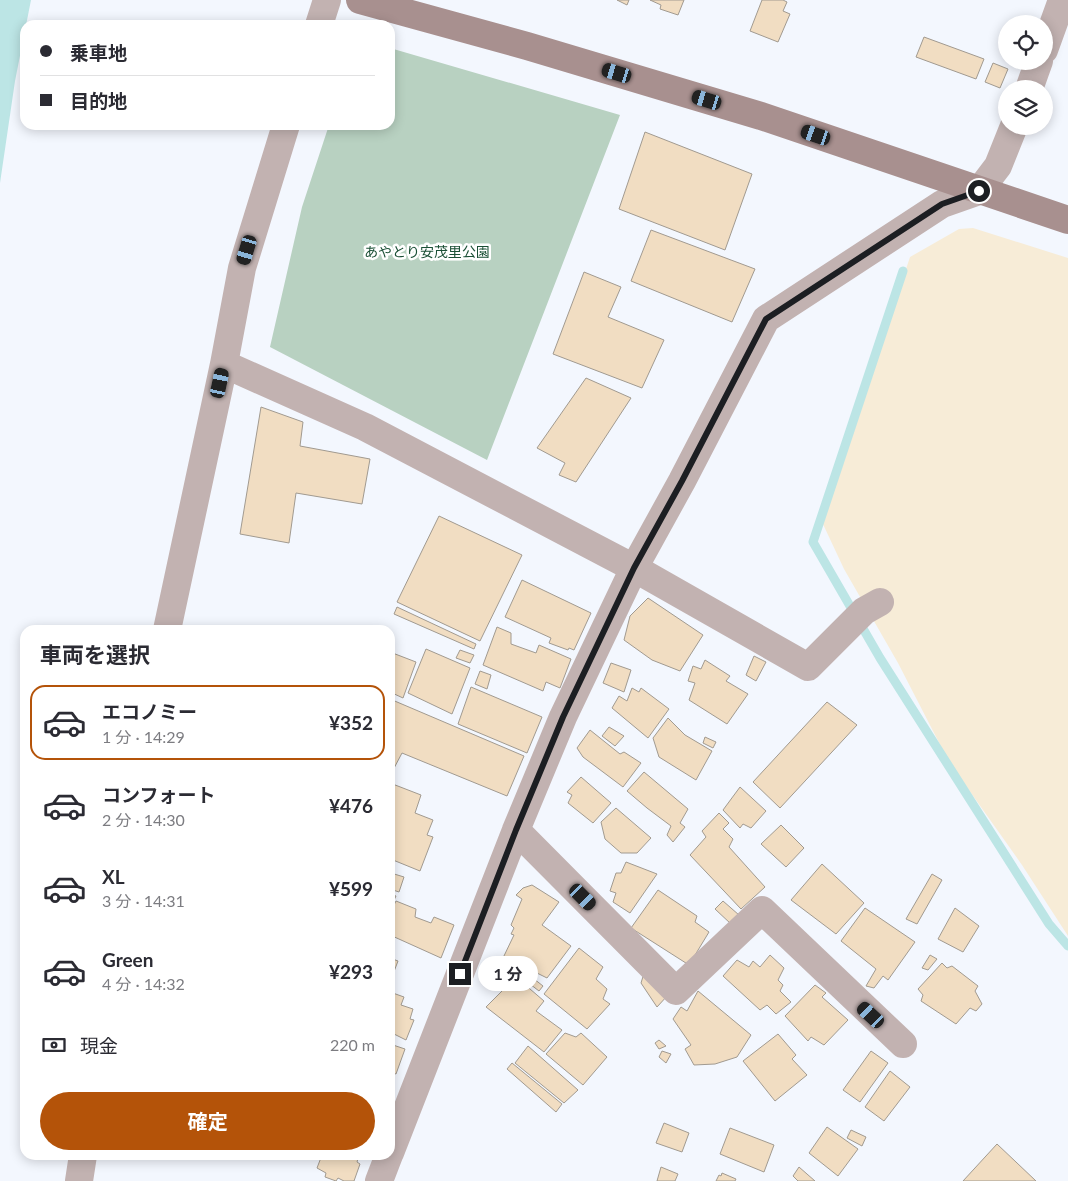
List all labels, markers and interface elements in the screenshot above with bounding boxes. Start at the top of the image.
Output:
map controls [998,15,1053,135]
button: locate [998,15,1053,70]
text: 乗車地 [70,41,127,64]
car [600,61,633,85]
button: layers [998,80,1053,135]
car [690,88,723,112]
text: 目的地 [70,89,127,112]
car [799,123,832,147]
route start [968,180,990,202]
car [235,233,258,267]
park label: あやとり安茂里公園 [364,243,490,260]
car [209,367,230,399]
text: 車両を選択 [40,641,150,668]
icon: car [42,700,87,745]
text: エコノミー [102,700,197,723]
text: ¥352 [329,711,373,734]
text: 1 分 · 14:29 [102,727,185,746]
icon: car [42,783,87,828]
text: コンフォート [102,783,215,806]
text: ¥476 [329,794,373,817]
text: 2 分 · 14:30 [102,810,185,829]
text: XL [102,865,125,888]
icon: car [42,866,87,911]
text: ¥599 [329,877,373,900]
car [567,881,598,913]
text: 3 分 · 14:31 [102,891,185,910]
text: Green [102,948,153,971]
icon: car [42,949,87,994]
callout: 1 分 [478,956,538,992]
text: ¥293 [329,960,373,983]
route end [449,963,471,985]
text: 1 分 [493,964,523,983]
text: 4 分 · 14:32 [102,974,185,993]
car [854,999,887,1031]
icon: cash [40,1031,68,1059]
text: 現金 [80,1034,118,1057]
text: 220 m [330,1035,375,1054]
button: 確定 [40,1092,375,1150]

